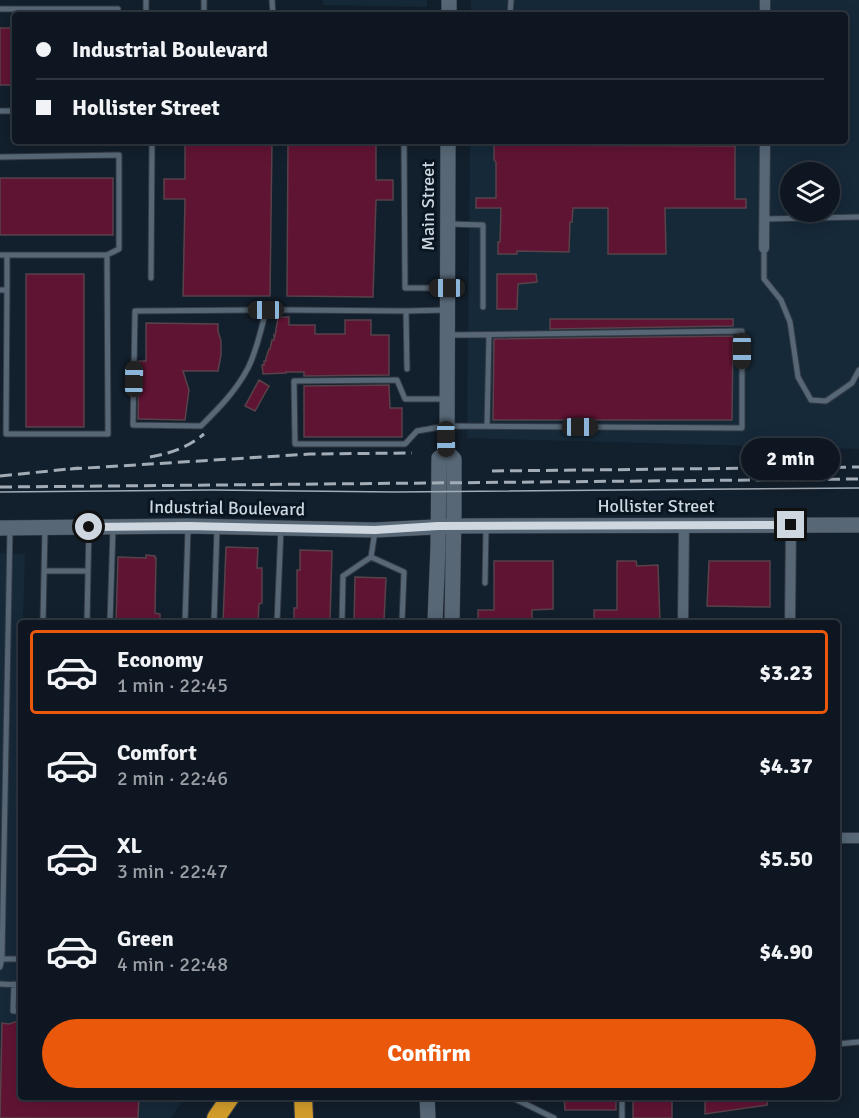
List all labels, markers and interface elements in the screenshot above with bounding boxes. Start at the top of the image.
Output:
text: Industrial Boulevard [72,36,268,63]
text: Hollister Street [72,94,220,121]
street label: Main Street [417,161,439,251]
map controls [780,162,840,222]
button: layers [780,162,840,222]
car [429,279,465,297]
car [248,301,284,319]
car [733,333,751,369]
car [125,361,143,397]
car [562,418,598,436]
car [437,421,455,457]
callout: 2 min [742,438,840,480]
text: 2 min [766,446,815,471]
street label: Hollister Street [597,495,715,517]
street label: Industrial Boulevard [149,496,305,520]
route end [777,511,804,538]
route start [75,513,102,540]
icon: car [45,645,99,699]
text: Economy [117,646,203,673]
text: $3.23 [759,659,813,686]
text: 1 min · 22:45 [117,673,228,698]
icon: car [45,738,99,792]
text: Comfort [117,739,197,766]
text: $4.37 [759,752,813,779]
text: 2 min · 22:46 [117,766,228,791]
icon: car [45,831,99,885]
text: XL [117,832,142,859]
text: $5.50 [759,845,813,872]
text: 3 min · 22:47 [117,859,228,884]
icon: car [45,924,99,978]
text: Green [117,925,174,952]
text: $4.90 [759,938,813,965]
text: 4 min · 22:48 [117,952,228,977]
button: Confirm [42,1019,816,1088]

